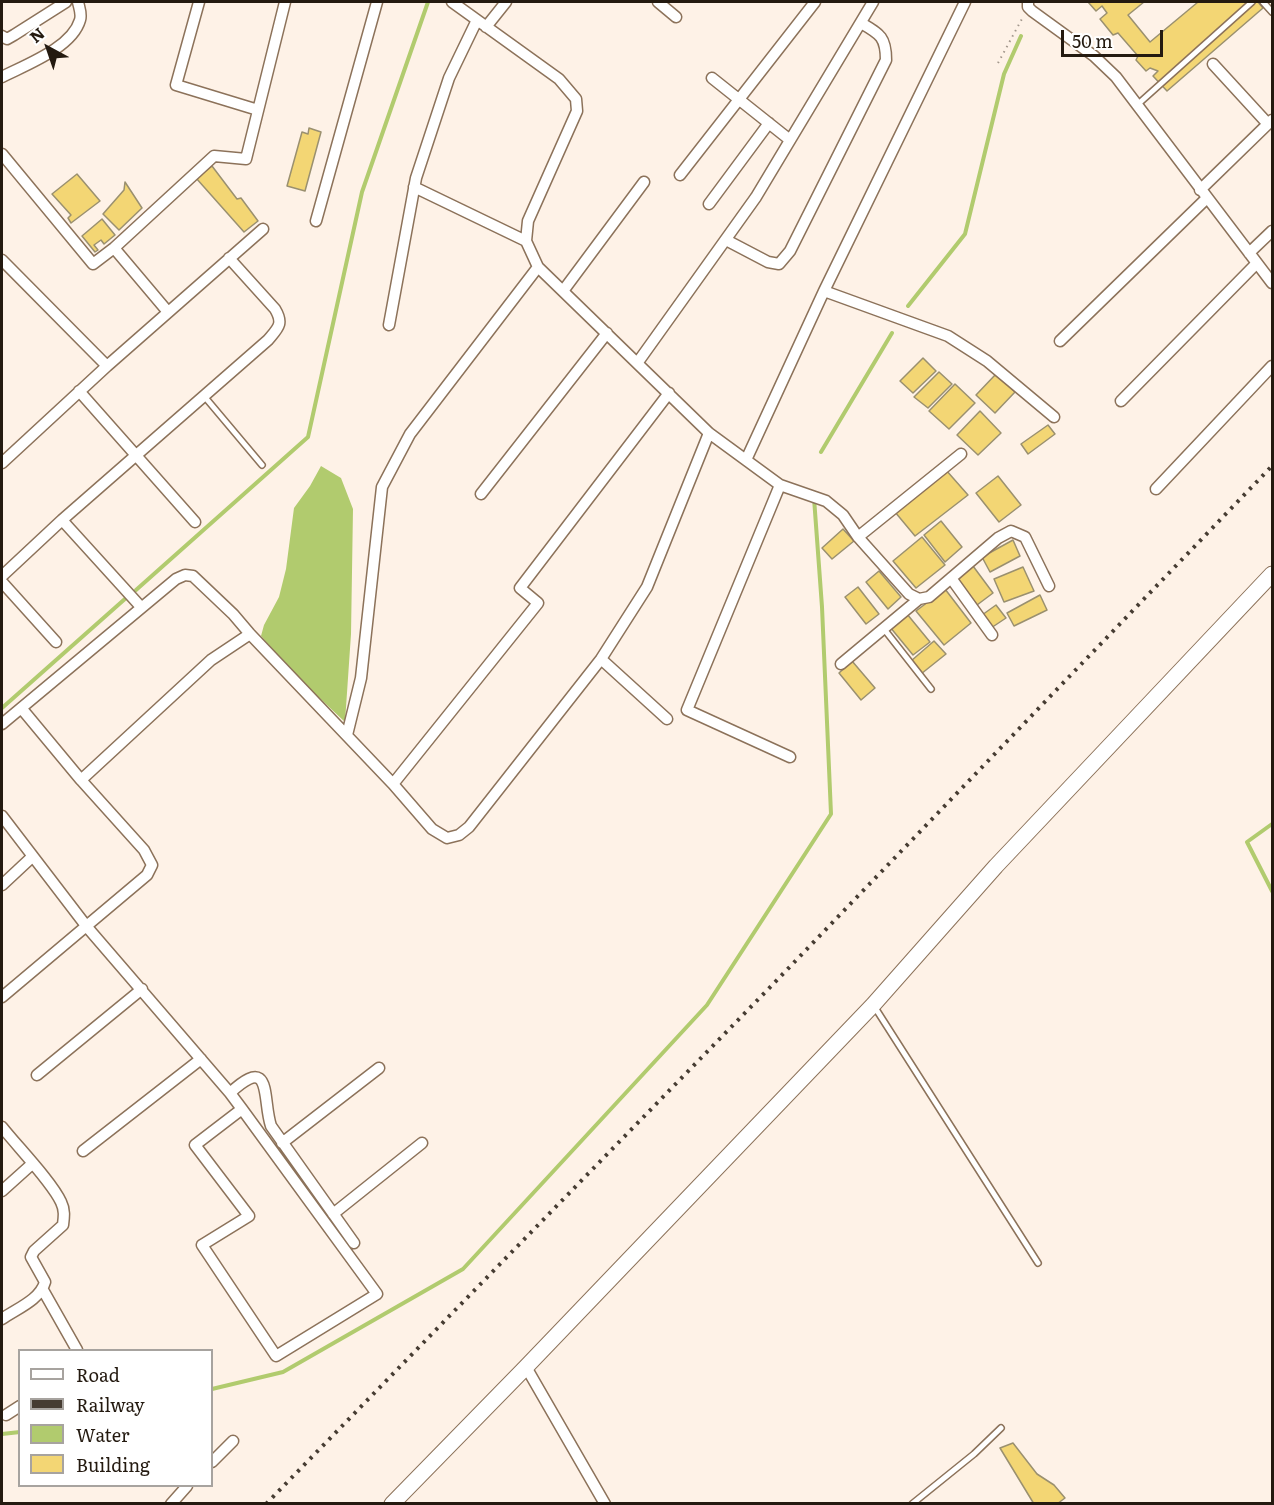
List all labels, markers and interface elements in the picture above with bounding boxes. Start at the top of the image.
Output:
north arrow [18,18,78,78]
scale bar [1064,18,1166,56]
text: N [24,21,49,48]
text: 50 m [1072,27,1113,54]
legend [18,1349,213,1487]
text: Road [76,1361,120,1388]
text: Railway [76,1391,145,1418]
text: Water [76,1421,129,1448]
text: Building [76,1451,150,1478]

